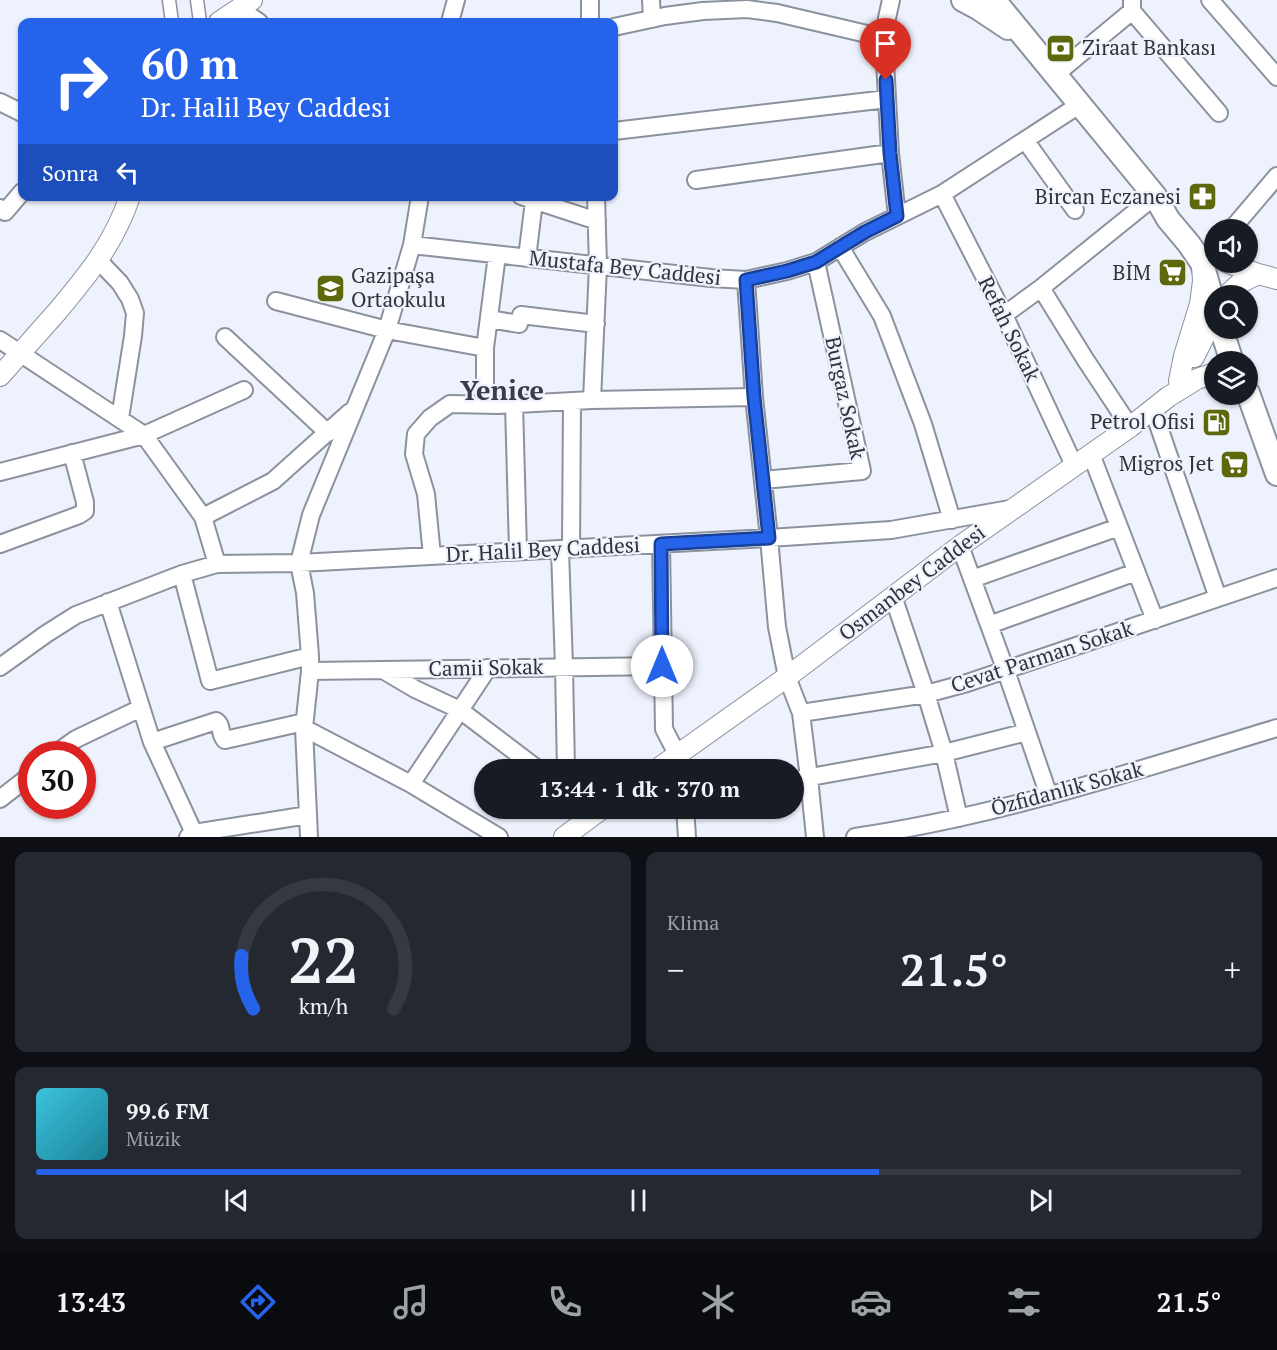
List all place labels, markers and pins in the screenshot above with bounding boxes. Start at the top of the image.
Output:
pin [860,18,911,80]
bank icon: Ziraat Bankası [1045,32,1077,64]
place label: Ziraat Bankası [1082,33,1216,61]
pharmacy icon: Bircan Eczanesi [1186,181,1218,213]
place label: Bircan Eczanesi [1035,182,1181,210]
supermarket icon: BİM [1156,257,1188,289]
place label: BİM [1112,258,1151,286]
place label: Gazipaşa Ortaokulu [351,261,446,313]
school or university icon: Gazipaşa Ortaokulu [314,272,346,304]
fuel station icon: Petrol Ofisi [1200,406,1232,438]
place label: Petrol Ofisi [1090,407,1195,435]
supermarket icon: Migros Jet [1219,448,1251,480]
place label: Migros Jet [1119,449,1214,477]

